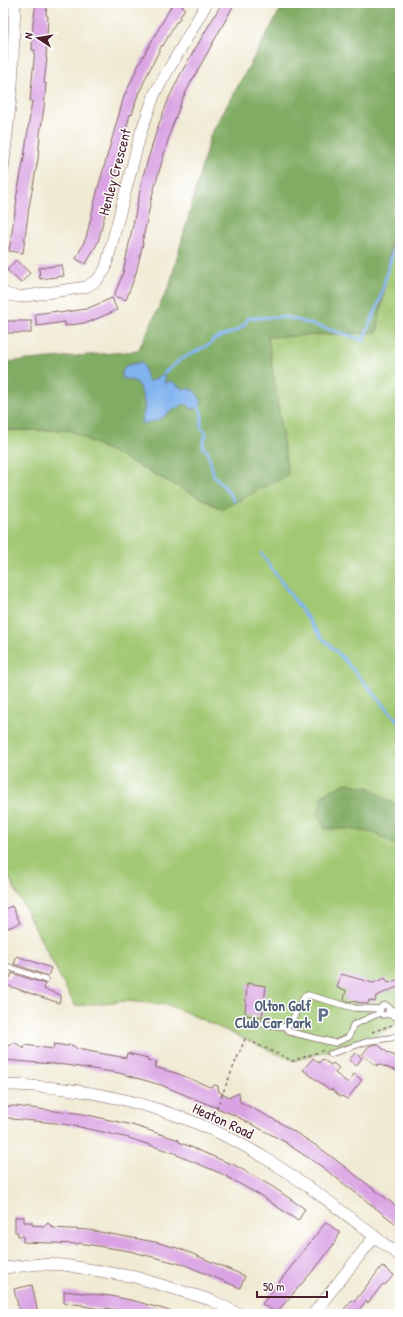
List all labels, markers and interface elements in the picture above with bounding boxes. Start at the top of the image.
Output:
north arrow [18,18,58,58]
text: N [21,31,36,40]
street label: Henley Crescent [93,125,136,218]
place label: Olton Golf Club Car Park [235,995,312,1033]
parking icon: Olton Golf Club Car Park [314,1006,332,1024]
street label: Heaton Road [189,1097,257,1144]
scale bar [257,1273,327,1299]
text: 50 m [263,1278,284,1295]

